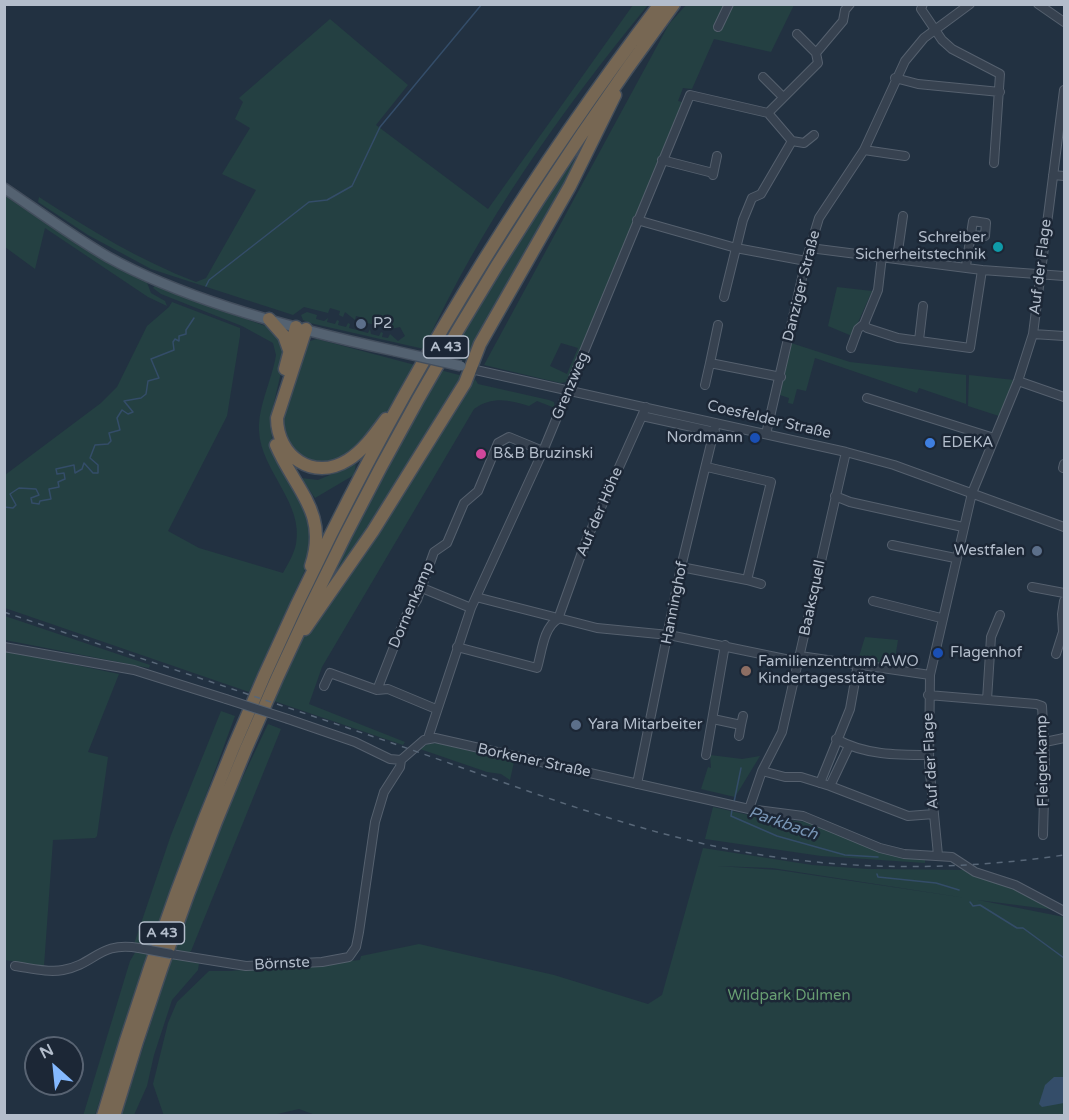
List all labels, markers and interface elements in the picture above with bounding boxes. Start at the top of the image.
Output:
street label: Auf der Flage [1026,218,1056,316]
street label: Danziger Straße [779,229,825,343]
place label: Schreiber Sicherheitstechnik [855,229,986,264]
marker: Schreiber Sicherheitstechnik [991,240,1005,254]
place label: P2 [373,315,392,333]
marker: P2 [354,317,368,331]
road number: A 43 [424,336,468,358]
street label: Grenzweg [549,349,593,423]
street label: Coesfelder Straße [705,397,833,443]
place label: Nordmann [667,429,743,447]
marker: Nordmann [748,431,762,445]
place label: EDEKA [942,434,993,452]
marker: EDEKA [923,436,937,450]
place label: B&B Bruzinski [493,445,593,463]
marker: B&B Bruzinski [474,447,488,461]
street label: Auf der Höhe [573,465,627,559]
place label: Westfalen [954,542,1025,560]
marker: Westfalen [1030,544,1044,558]
street label: Baaksquell [796,558,830,638]
street label: Dornenkamp [386,559,438,651]
street label: Hanninghof [658,560,692,646]
place label: Flagenhof [950,644,1022,662]
marker: Flagenhof [931,646,945,660]
place label: Familienzentrum AWO Kindertagesstätte [758,653,919,688]
marker: Familienzentrum AWO Kindertagesstätte [739,664,753,678]
street label: Auf der Flage [919,712,943,810]
street label: Fleigenkamp [1033,715,1053,807]
place label: Yara Mitarbeiter [588,716,702,734]
marker: Yara Mitarbeiter [569,718,583,732]
street label: Borkener Straße [476,740,592,782]
water label: Parkbach [746,803,820,845]
road number: A 43 [140,922,184,944]
street label: Börnste [254,954,310,974]
park label: Wildpark Dülmen [727,987,851,1005]
north arrow [24,1036,84,1096]
text: N [36,1040,57,1064]

